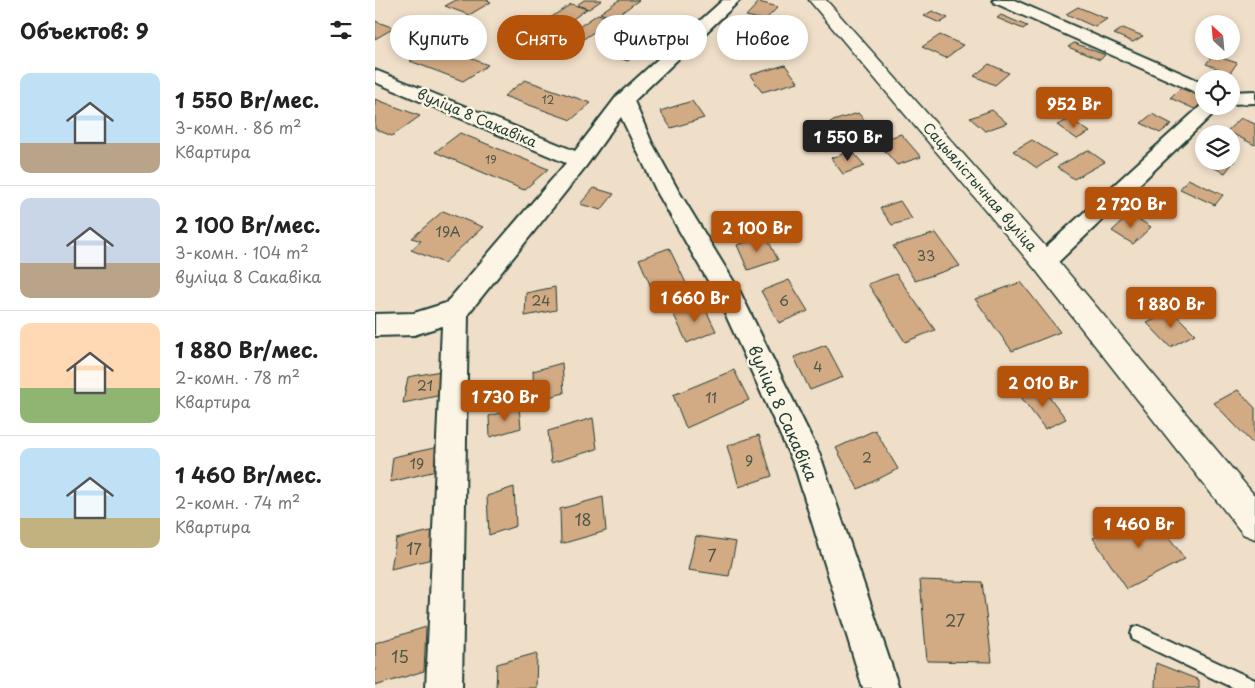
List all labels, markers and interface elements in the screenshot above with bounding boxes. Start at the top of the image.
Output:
text: Объектов: 9 [20,14,149,46]
chip: Купить [390,15,487,60]
chip: Снять [497,15,585,60]
chip: Фильтры [595,15,707,60]
chip: Новое [717,15,808,60]
north arrow [1195,15,1240,60]
map controls [1195,15,1240,170]
icon: filters [327,16,355,44]
button: locate [1195,70,1240,115]
text: 1 550 Br/мес. [175,83,319,115]
street label: вуліца 8 Сакавіка [414,83,540,152]
pin: 952 Br [1033,86,1115,129]
house number: 12 [542,91,555,108]
text: 952 Br [1047,91,1101,115]
icon: home [60,93,120,153]
text: 3-комн. · 86 m² [175,115,302,139]
street label: Сацыялістычная вуліца [918,118,1043,256]
pin: 1 550 Br [796,120,900,162]
text: 1 550 Br [814,124,882,148]
button: layers [1195,125,1240,170]
text: Квартира [175,139,250,163]
house number: 19 [485,151,497,168]
pin: 2 720 Br [1079,186,1183,229]
text: 2 720 Br [1096,191,1166,215]
text: 2 100 Br/мес. [175,208,321,240]
pin: 2 100 Br [705,210,809,253]
text: 2 100 Br [722,215,792,239]
icon: home [60,218,120,278]
house number: 19А [436,221,461,242]
text: 3-комн. · 104 m² [175,240,309,264]
house number: 33 [917,245,935,266]
text: вуліца 8 Сакавіка [175,264,321,288]
pin: 1 660 Br [643,280,747,323]
text: 1 660 Br [661,285,729,309]
pin: 1 880 Br [1119,286,1223,329]
house number: 24 [532,290,550,311]
house number: 6 [779,290,789,311]
text: 1 880 Br [1137,291,1205,315]
text: 1 880 Br/мес. [175,333,318,365]
street label: вуліца 8 Сакавіка [743,341,825,484]
icon: home [60,343,120,403]
house number: 4 [813,356,823,377]
text: 2-комн. · 78 m² [175,365,300,389]
pin: 2 010 Br [991,366,1095,408]
text: 2 010 Br [1008,370,1078,394]
house number: 21 [417,375,433,396]
pin: 1 730 Br [453,380,557,422]
text: 1 730 Br [472,384,538,408]
house number: 11 [705,387,717,408]
text: Квартира [175,389,250,413]
house number: 2 [862,447,872,468]
house number: 9 [745,450,753,471]
house number: 19 [410,453,424,474]
text: 1 460 Br/мес. [175,458,322,490]
icon: home [60,468,120,528]
text: 2-комн. · 74 m² [175,490,300,514]
pin: 1 460 Br [1087,506,1191,549]
house number: 18 [574,507,592,531]
text: 1 460 Br [1104,511,1174,535]
text: Квартира [175,514,250,538]
house number: 17 [406,536,422,560]
house number: 7 [707,543,717,567]
house number: 27 [945,608,965,632]
house number: 15 [391,644,409,668]

